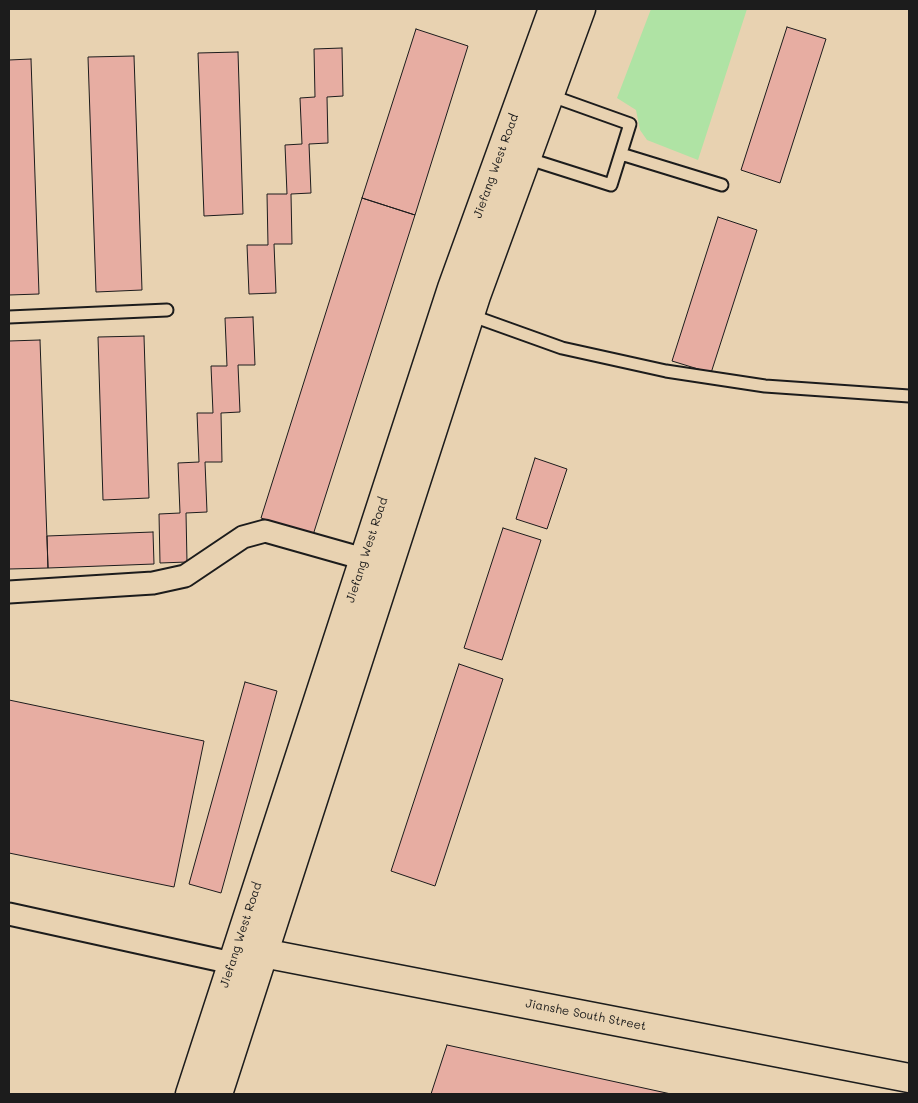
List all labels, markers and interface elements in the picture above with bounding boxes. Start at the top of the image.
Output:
street label: Jiefang West Road [470,112,522,220]
street label: Jiefang West Road [343,495,391,605]
street label: Jiefang West Road [217,880,265,990]
street label: Jianshe South Street [524,996,648,1034]

